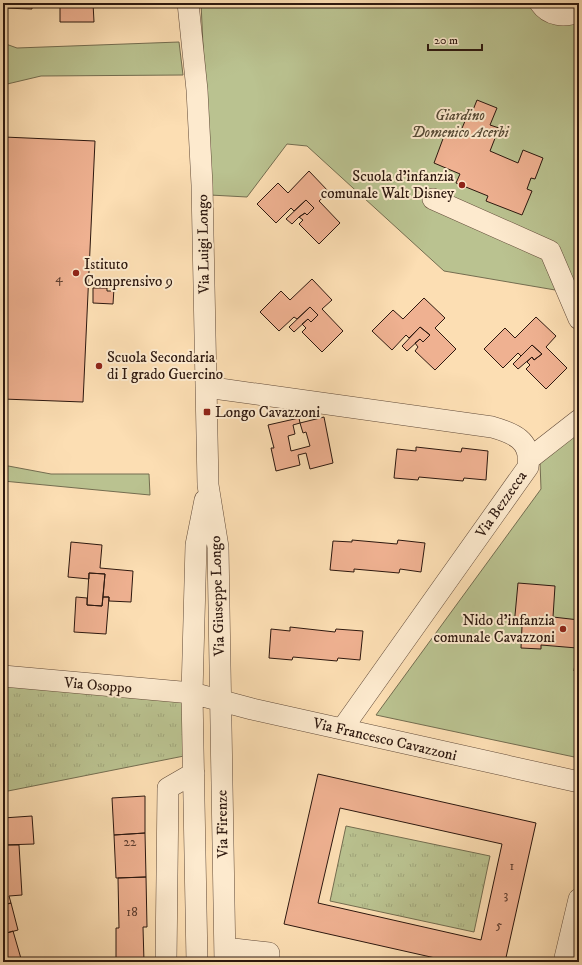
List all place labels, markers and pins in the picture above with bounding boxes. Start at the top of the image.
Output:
place label: Scuola d'infanzia comunale Walt Disney [321,167,455,203]
marker: Scuola d'infanzia comunale Walt Disney [457,180,467,190]
place label: Istituto Comprensivo 9 [84,255,173,291]
marker: Istituto Comprensivo 9 [71,268,81,278]
place label: Scuola Secondaria di I grado Guercino [107,348,223,384]
marker: Scuola Secondaria di I grado Guercino [94,361,104,371]
place label: Longo Cavazzoni [215,403,320,422]
marker: Longo Cavazzoni [202,407,212,417]
place label: Nido d'infanzia comunale Cavazzoni [433,611,556,647]
marker: Nido d'infanzia comunale Cavazzoni [558,624,568,634]

